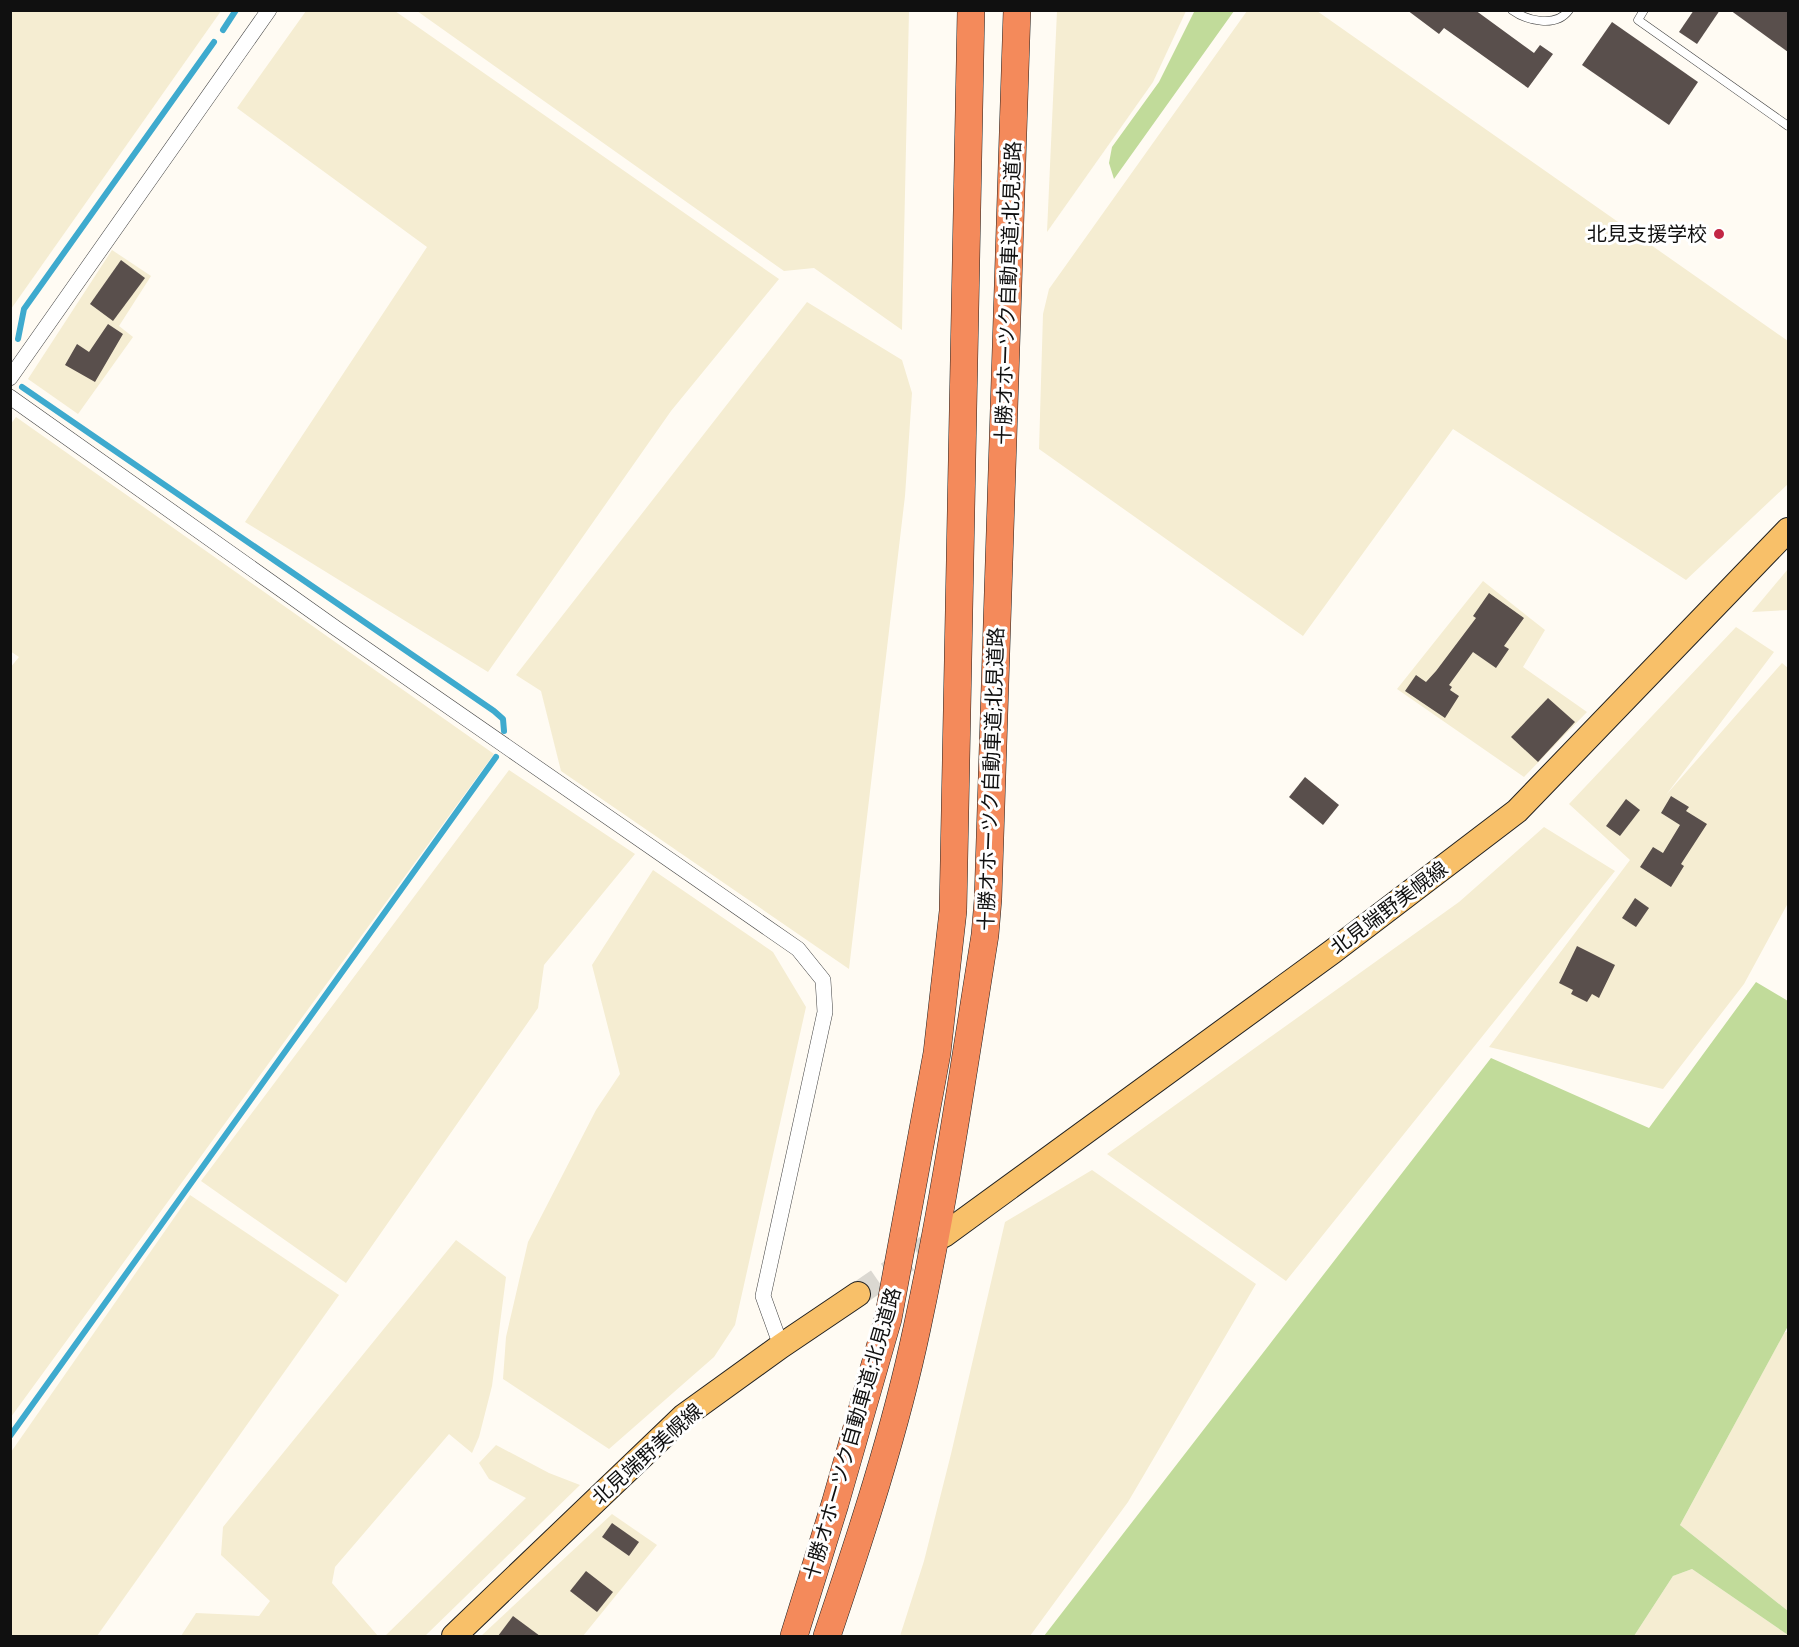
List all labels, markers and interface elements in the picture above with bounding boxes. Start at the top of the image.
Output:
street label: 十勝オホーツク自動車道;北見道路 [991,141,1025,445]
place label: 北見支援学校 [1587,222,1707,246]
marker: 北見支援学校 [1712,227,1726,241]
street label: 十勝オホーツク自動車道;北見道路 [974,627,1008,931]
street label: 北見端野美幌線 [1326,856,1452,960]
street label: 十勝オホーツク自動車道;北見道路 [799,1284,905,1584]
street label: 北見端野美幌線 [587,1398,707,1510]

